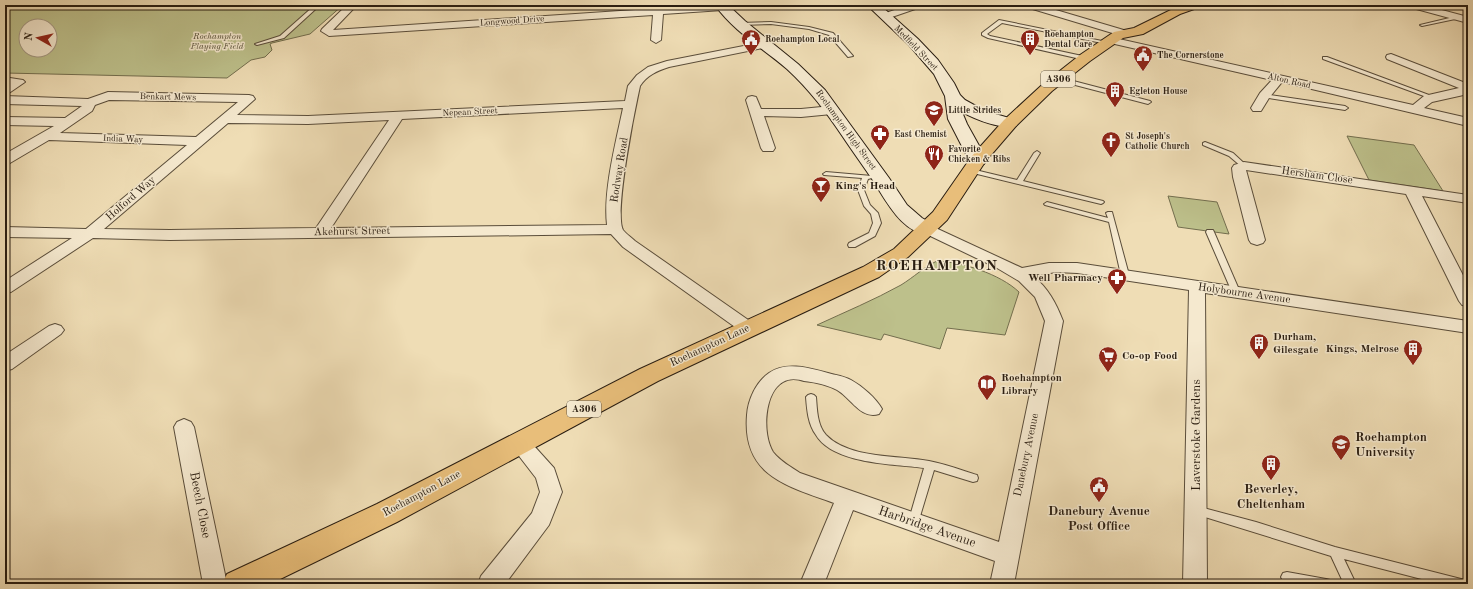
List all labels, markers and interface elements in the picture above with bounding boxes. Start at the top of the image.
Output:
street label: Longwood Drive [479,14,545,28]
north arrow [18,18,58,58]
street label: Medfield Street [892,24,940,72]
public building icon: Roehampton Local [740,28,762,56]
building icon: Roehampton Dental Care [1019,28,1041,56]
place label: Roehampton Dental Care [1044,30,1094,49]
text: N [24,31,36,42]
park label: Roehampton Playing Field [189,32,244,51]
place label: Roehampton Local [765,35,840,44]
public building icon: The Cornerstone [1132,44,1154,72]
place label: The Cornerstone [1157,51,1224,60]
road number: A306 [1041,71,1075,87]
street label: Alton Road [1266,72,1312,90]
building icon: Egleton House [1104,80,1126,108]
place label: Egleton House [1129,87,1188,96]
street label: Roehampton High Street [814,88,878,172]
street label: Benkart Mews [140,92,196,102]
school or university icon: Little Strides [923,99,945,127]
street label: Nepean Street [442,106,498,118]
place label: Little Strides [948,106,1001,115]
pharmacy icon: East Chemist [869,123,891,151]
place label: East Chemist [894,130,947,139]
church icon: St Joseph's Catholic Church [1100,130,1122,158]
place label: St Joseph's Catholic Church [1125,132,1190,151]
street label: India Way [103,134,144,144]
street label: Rodway Road [609,136,631,203]
restaurant icon: Favorite Chicken & Ribs [923,143,945,171]
place label: Favorite Chicken & Ribs [948,145,1010,164]
street label: Hersham Close [1281,166,1353,186]
street label: Holford Way [104,175,158,223]
bar icon: King's Head [810,175,832,203]
place label: King's Head [835,181,895,192]
street label: Akehurst Street [314,226,390,238]
district label: ROEHAMPTON [876,259,998,274]
pharmacy icon: Well Pharmacy [1106,267,1128,295]
place label: Well Pharmacy [1028,273,1103,284]
street label: Holybourne Avenue [1197,282,1291,306]
street label: Roehampton Lane [669,323,751,369]
building icon: Durham, Gilesgate [1248,332,1270,360]
place label: Durham, Gilesgate [1273,332,1318,356]
building icon: Kings, Melrose [1402,338,1424,366]
place label: Kings, Melrose [1326,344,1399,355]
supermarket icon: Co-op Food [1097,345,1119,373]
place label: Co-op Food [1122,351,1177,362]
library icon: Roehampton Library [976,373,998,401]
place label: Roehampton Library [1001,373,1062,397]
street label: Laverstoke Gardens [1190,379,1203,491]
road number: A306 [567,401,601,417]
street label: Danebury Avenue [1013,412,1041,498]
place label: Roehampton University [1355,431,1427,459]
school or university icon: Roehampton University [1330,433,1352,461]
building icon: Beverley, Cheltenham [1260,453,1282,481]
street label: Roehampton Lane [381,469,463,519]
street label: Beech Close [187,471,213,539]
public building icon: Danebury Avenue Post Office [1088,475,1110,503]
place label: Beverley, Cheltenham [1237,483,1305,511]
street label: Harbridge Avenue [877,504,977,550]
place label: Danebury Avenue Post Office [1048,505,1150,533]

